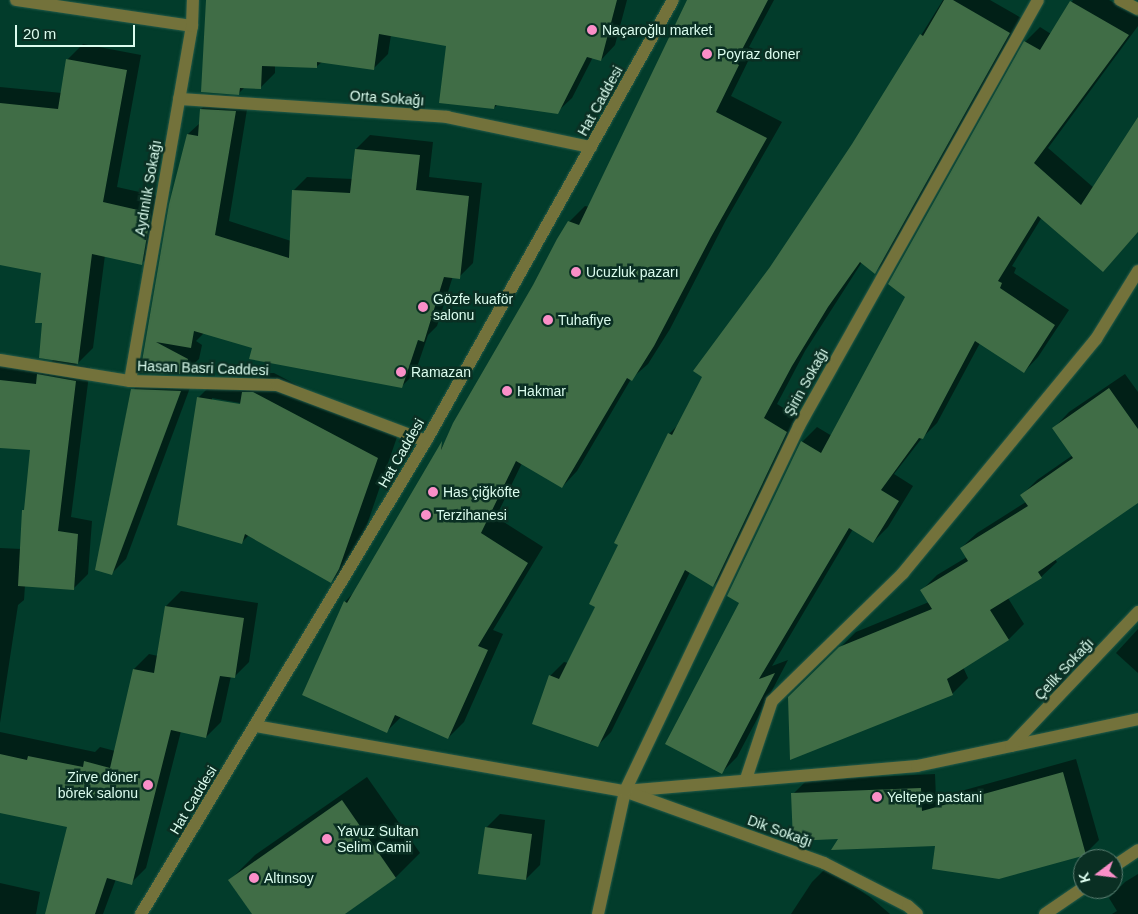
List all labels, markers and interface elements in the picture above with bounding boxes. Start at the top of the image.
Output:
scale bar [18,15,138,47]
place label: Naçaroğlu market [602,22,712,38]
marker: Naçaroğlu market [586,24,598,36]
text: 20 m [23,25,56,42]
place label: Poyraz doner [717,46,800,62]
marker: Poyraz doner [701,48,713,60]
street label: Hat Caddesi [574,63,626,139]
street label: Orta Sokağı [349,87,425,109]
street label: Aydınlık Sokağı [131,139,165,237]
place label: Ucuzluk pazarı [586,264,679,280]
marker: Ucuzluk pazarı [570,266,582,278]
place label: Gözfe kuaför salonu [433,291,513,324]
marker: Gözfe kuaför salonu [417,301,429,313]
place label: Tuhafiye [558,312,611,328]
marker: Tuhafiye [542,314,554,326]
street label: Şirin Sokağı [780,345,832,419]
street label: Hasan Basri Caddesi [137,357,269,379]
place label: Ramazan [411,364,471,380]
marker: Ramazan [395,366,407,378]
place label: Hakmar [517,383,566,399]
marker: Hakmar [501,385,513,397]
street label: Hat Caddesi [374,415,428,491]
place label: Has çiğköfte [443,484,520,500]
marker: Has çiğköfte [427,486,439,498]
place label: Terzihanesi [436,507,507,523]
marker: Terzihanesi [420,509,432,521]
street label: Çelik Sokağı [1031,635,1097,703]
street label: Hat Caddesi [166,763,220,837]
place label: Zirve döner börek salonu [58,769,138,802]
marker: Zirve döner börek salonu [142,779,154,791]
place label: Yeltepe pastani [887,789,982,805]
marker: Yeltepe pastani [871,791,883,803]
street label: Dik Sokağı [745,812,815,850]
place label: Yavuz Sultan Selim Camii [337,823,418,856]
marker: Yavuz Sultan Selim Camii [321,833,333,845]
north arrow [1073,849,1123,899]
place label: Altınsoy [264,870,314,886]
text: K [1075,871,1094,885]
marker: Altınsoy [248,872,260,884]

